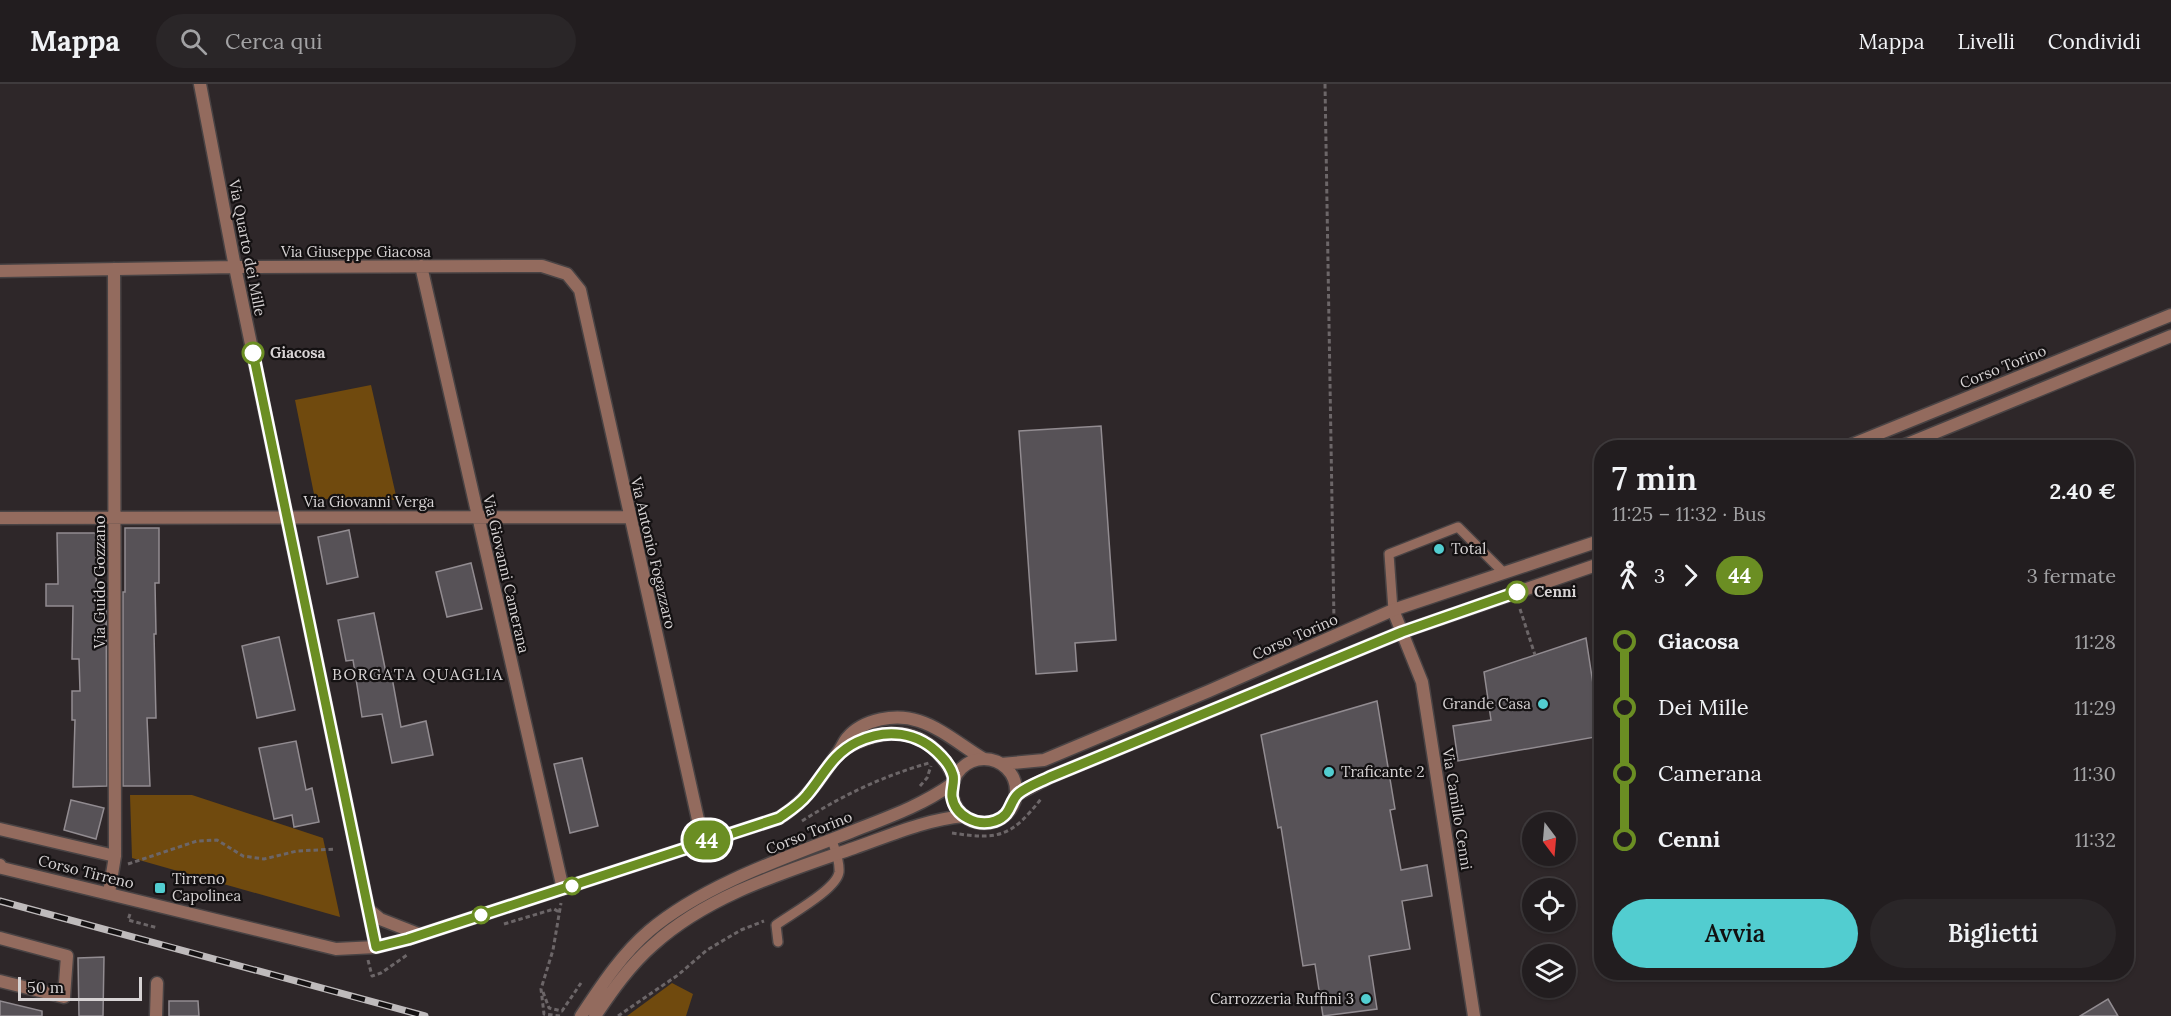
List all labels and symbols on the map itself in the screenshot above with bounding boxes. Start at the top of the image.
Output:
street label: Via Quarto dei Mille [225,177,270,318]
street label: Via Giuseppe Giacosa [280,242,431,261]
street label: Corso Torino [1957,340,2049,393]
marker: Giacosa [242,342,264,364]
place label: Giacosa [270,343,326,362]
street label: Via Antonio Fogazzaro [627,474,680,631]
street label: Via Giovanni Verga [302,492,435,511]
street label: Via Giovanni Camerana [479,492,534,655]
street label: Via Guido Gozzano [90,515,109,649]
place label: Total [1451,539,1486,558]
marker: Total [1432,542,1446,556]
marker: Cenni [1506,581,1528,603]
place label: Cenni [1534,582,1577,601]
street label: Corso Torino [1249,609,1341,664]
district label: BORGATA QUAGLIA [332,664,504,684]
place label: Grande Casa [1442,694,1531,713]
marker: Grande Casa [1536,697,1550,711]
street label: Via Camillo Cenni [1438,746,1477,871]
place label: Traficante 2 [1341,762,1424,781]
marker: Traficante 2 [1322,765,1336,779]
street label: Corso Torino [763,806,855,859]
north arrow [1522,812,1576,866]
line badge: 44 [680,820,734,860]
street label: Corso Tirreno [36,850,136,893]
place label: Tirreno Capolinea [172,869,241,905]
unlabelled marker [563,877,581,895]
marker: Tirreno Capolinea [153,881,167,895]
unlabelled marker [472,906,490,924]
scale bar [18,974,142,1002]
place label: Carrozzeria Ruffini 3 [1210,989,1354,1008]
marker: Carrozzeria Ruffini 3 [1359,992,1373,1006]

